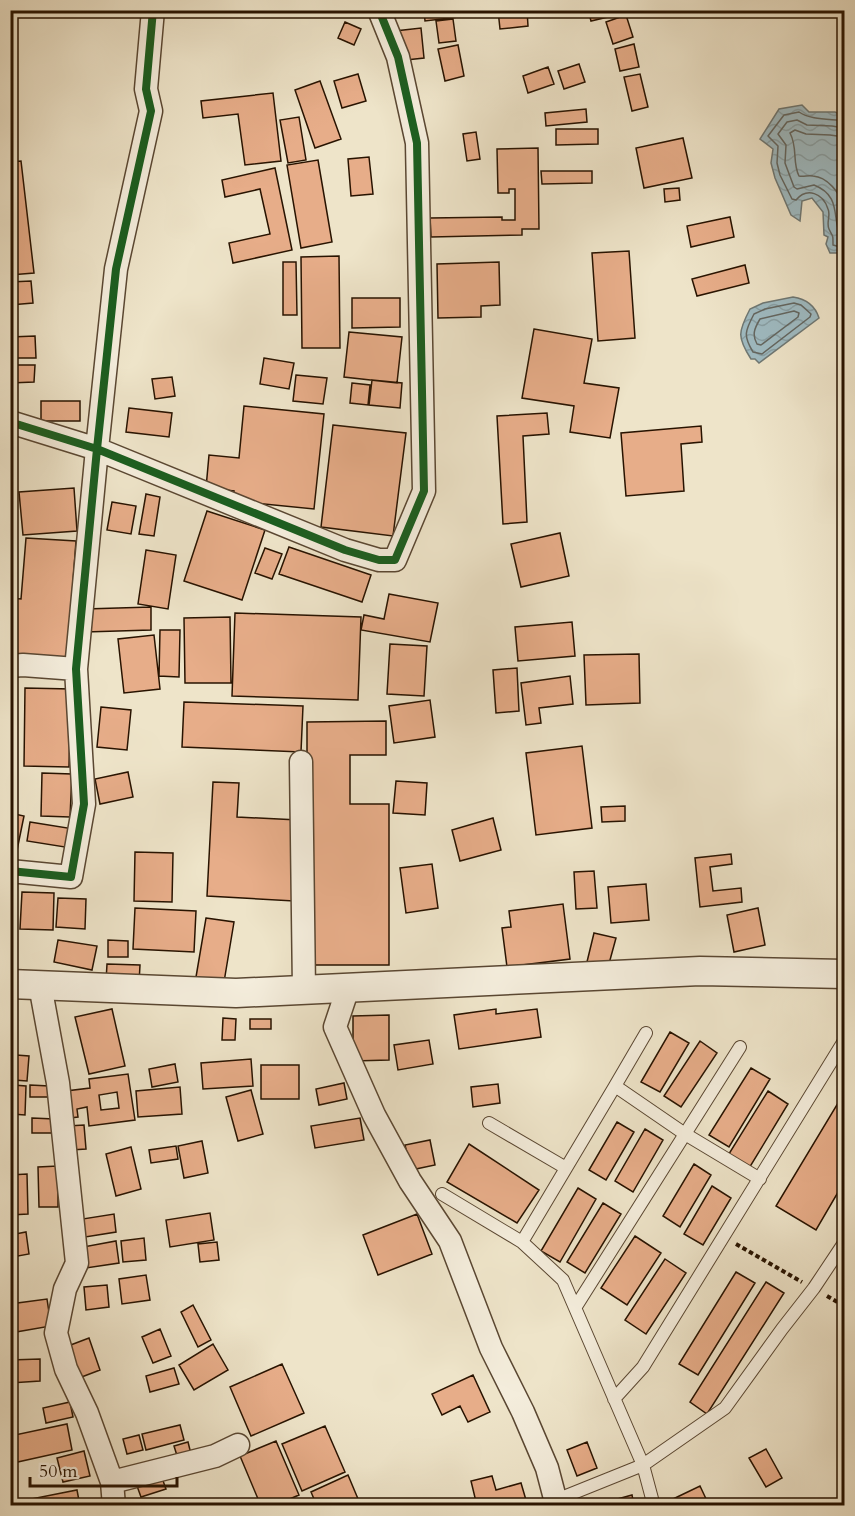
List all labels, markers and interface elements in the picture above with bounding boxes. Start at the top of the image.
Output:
scale bar [30,1450,177,1488]
text: 50 m [39,1459,78,1484]

